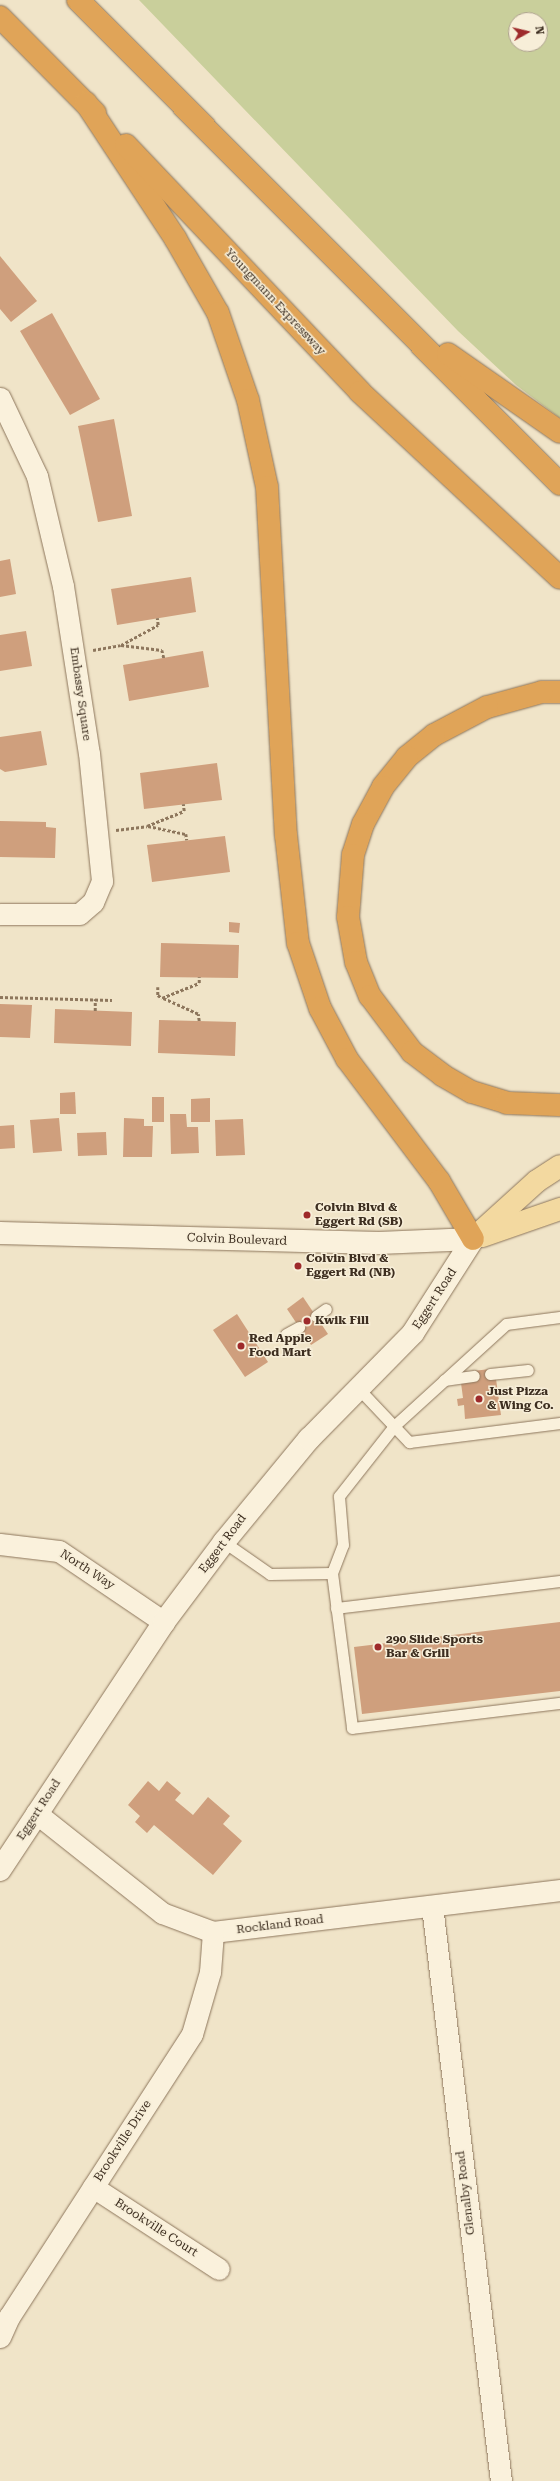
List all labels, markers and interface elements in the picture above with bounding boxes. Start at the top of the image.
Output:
north arrow [508,12,548,52]
text: N [532,25,546,35]
street label: Youngmann Expressway [222,246,328,358]
street label: Embassy Square [66,646,94,742]
place label: Colvin Blvd & Eggert Rd (SB) [315,1201,402,1229]
marker: Colvin Blvd & Eggert Rd (SB) [302,1210,312,1220]
street label: Colvin Boulevard [187,1231,287,1249]
place label: Colvin Blvd & Eggert Rd (NB) [306,1252,395,1280]
marker: Colvin Blvd & Eggert Rd (NB) [293,1261,303,1271]
street label: Eggert Road [410,1266,460,1332]
place label: Kwik Fill [315,1314,369,1328]
marker: Kwik Fill [302,1316,312,1326]
place label: Red Apple Food Mart [249,1332,312,1360]
marker: Red Apple Food Mart [236,1341,246,1351]
place label: Just Pizza & Wing Co. [487,1385,554,1413]
marker: Just Pizza & Wing Co. [474,1394,484,1404]
street label: Eggert Road [196,1512,250,1576]
street label: North Way [57,1547,117,1593]
place label: 290 Slide Sports Bar & Grill [386,1633,483,1661]
marker: 290 Slide Sports Bar & Grill [373,1642,383,1652]
street label: Eggert Road [14,1777,64,1843]
street label: Rockland Road [236,1913,324,1937]
street label: Brookville Drive [91,2098,155,2184]
street label: Glenalby Road [454,2150,478,2236]
street label: Brookville Court [112,2196,200,2260]

